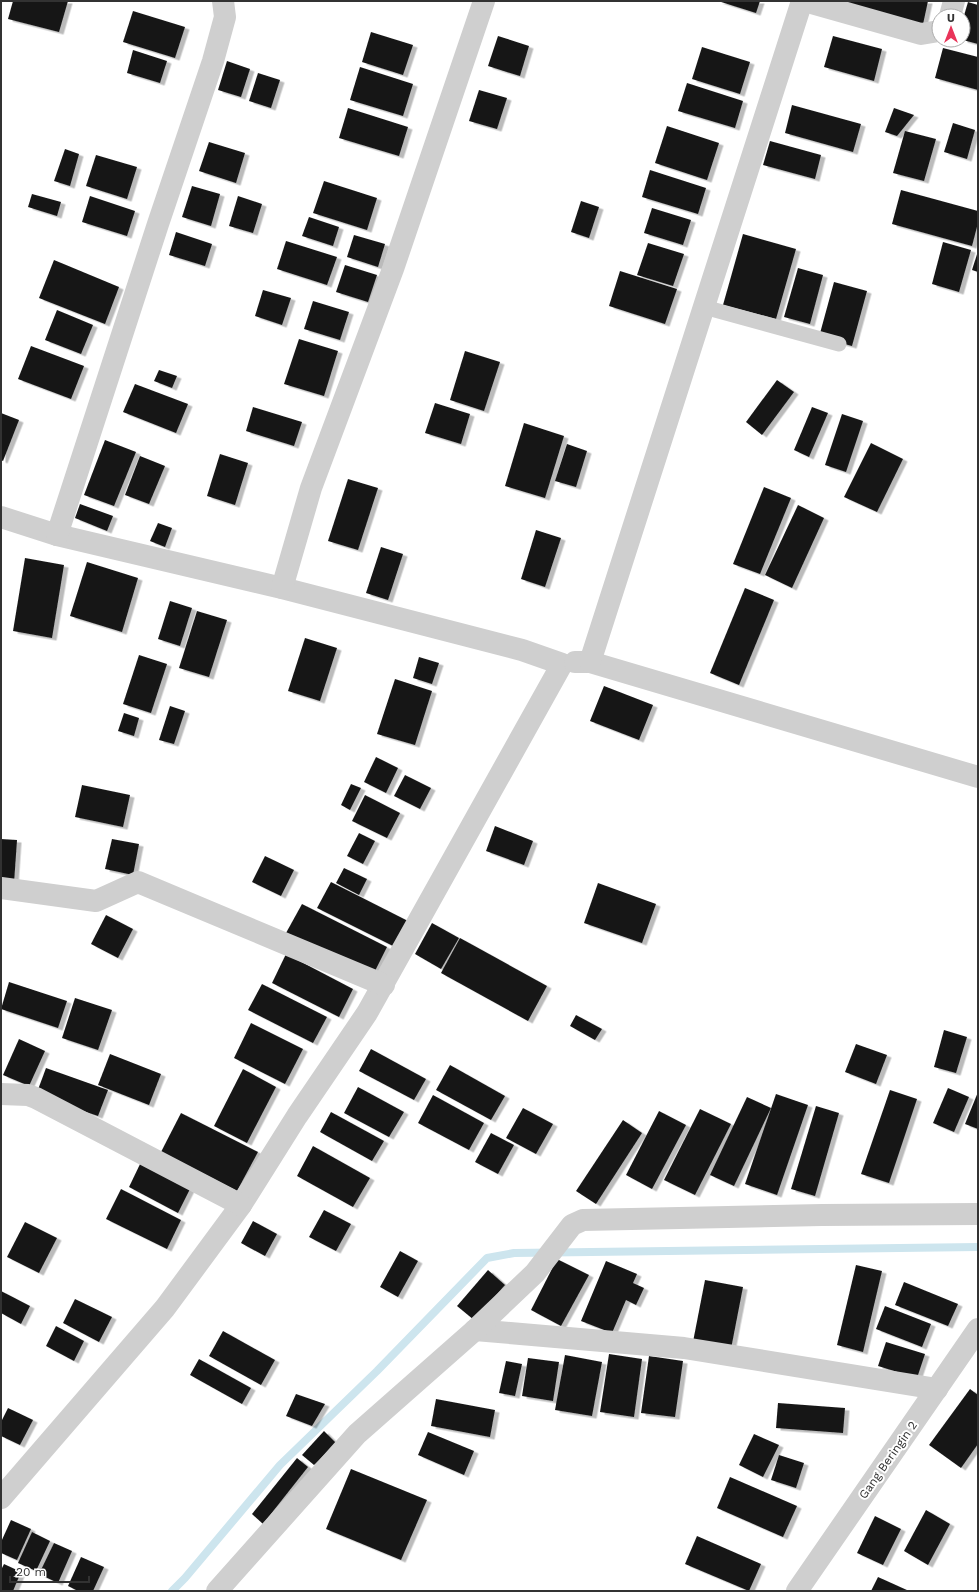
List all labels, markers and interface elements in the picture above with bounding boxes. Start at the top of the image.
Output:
north arrow [931,8,971,48]
text: U [947,12,955,25]
street label: Gang Beringin 2 [856,1418,920,1502]
scale bar [10,1558,89,1584]
text: 20 m [16,1565,46,1579]

